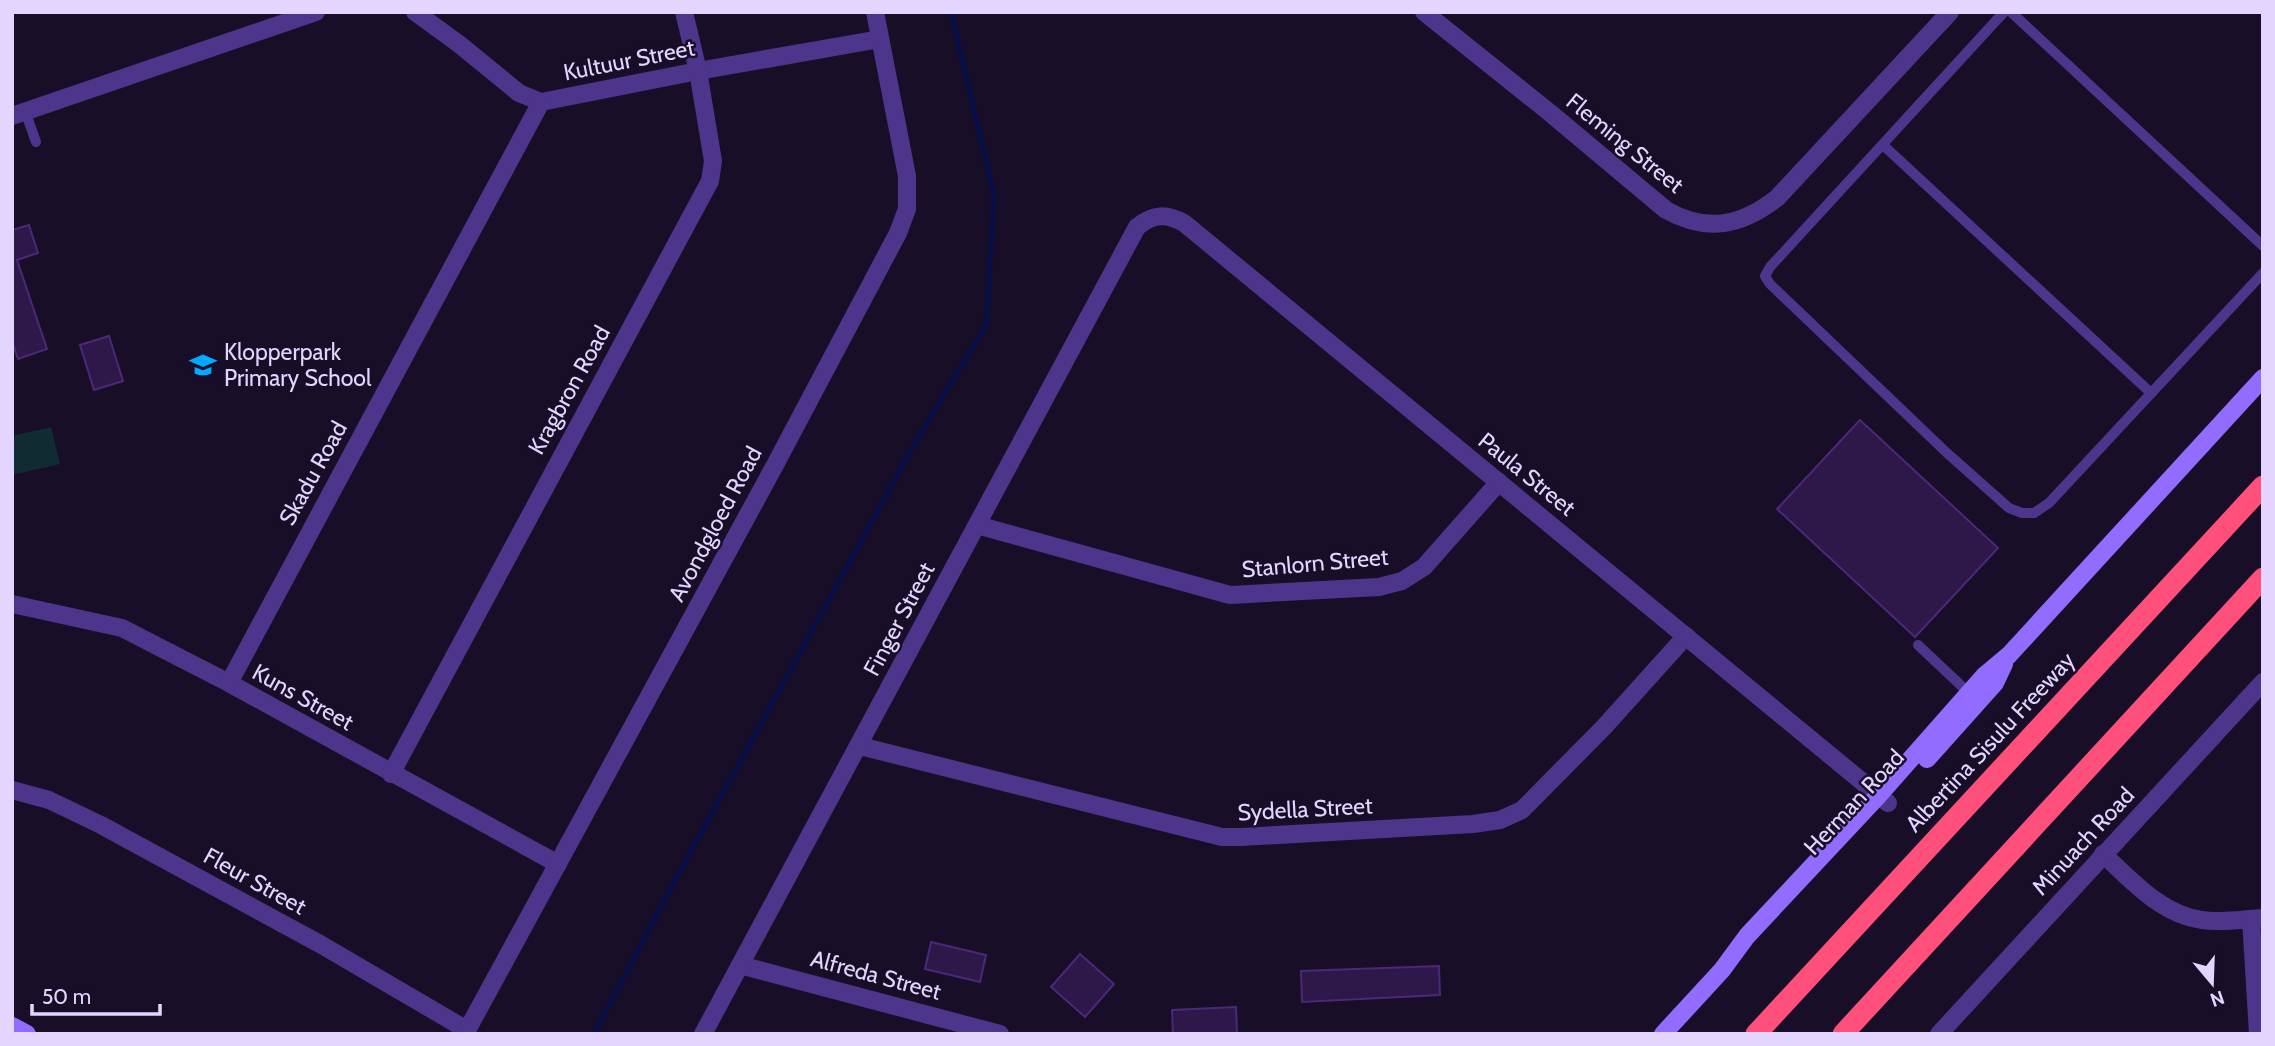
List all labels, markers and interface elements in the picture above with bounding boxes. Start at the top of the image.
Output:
street label: Kultuur Street [561,33,697,86]
street label: Fleming Street [1561,87,1689,199]
street label: Kragbron Road [522,321,616,459]
place label: Klopperpark Primary School [224,338,372,392]
school or university icon: Klopperpark Primary School [188,350,218,380]
street label: Skadu Road [273,416,353,530]
street label: Paula Street [1473,426,1581,522]
street label: Avondgloed Road [662,442,768,606]
street label: Stanlorn Street [1241,543,1390,583]
street label: Finger Street [857,557,941,680]
street label: Albertina Sisulu Freeway [1899,646,2081,838]
street label: Kuns Street [248,658,359,736]
street label: Herman Road [1798,743,1910,861]
street label: Minuach Road [2026,781,2140,901]
street label: Sydella Street [1237,791,1373,827]
street label: Fleur Street [199,841,311,921]
street label: Alfreda Street [808,944,945,1006]
north arrow [2177,948,2247,1018]
scale bar [32,972,159,1016]
text: 50 m [42,984,91,1009]
text: N [2207,986,2227,1012]

